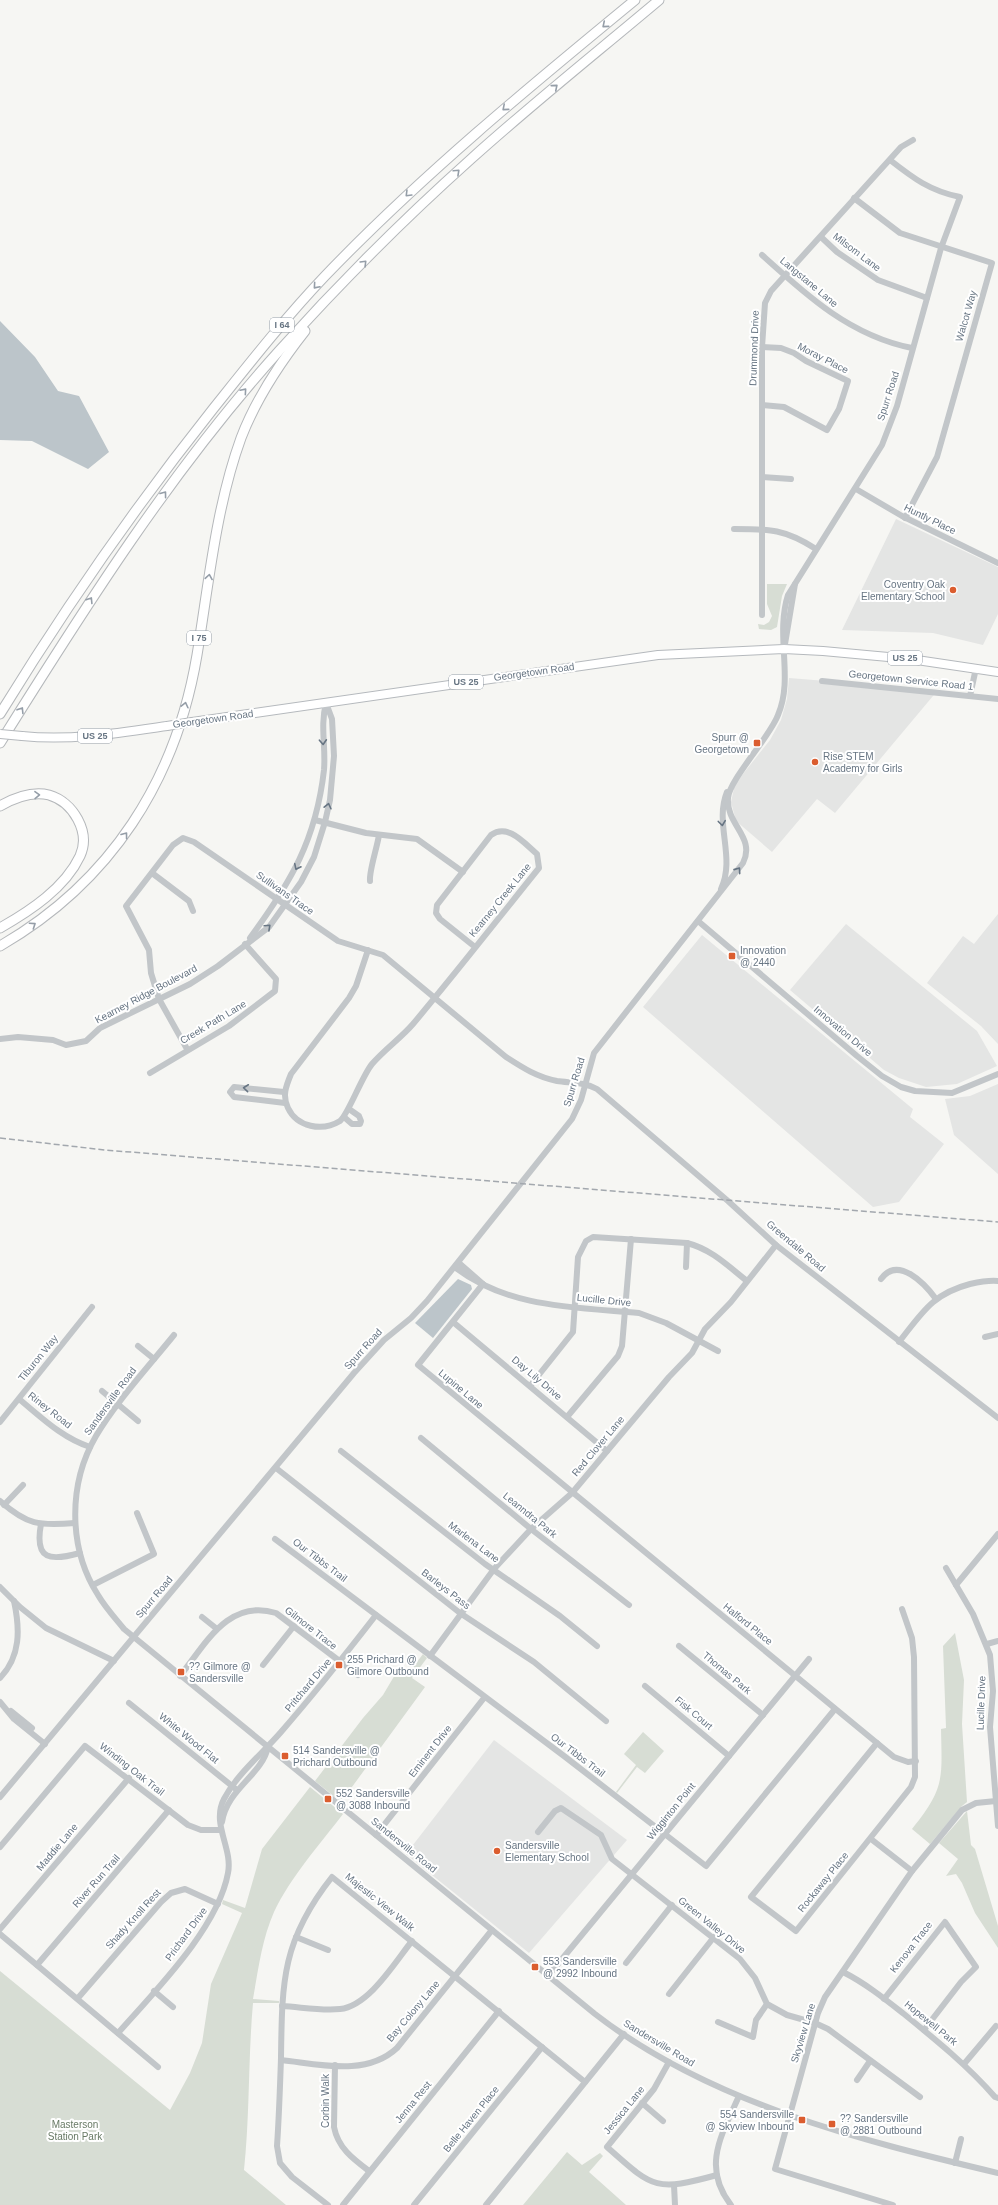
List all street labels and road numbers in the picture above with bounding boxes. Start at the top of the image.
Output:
street label: Milsom Lane [831,231,883,274]
street label: Langstane Lane [778,255,840,310]
street label: Walcot Way [953,289,979,343]
street label: Drummond Drive [747,310,761,386]
road number: I 64 [270,318,294,332]
street label: Moray Place [796,340,851,376]
street label: Spurr Road [875,370,901,422]
street label: Huntly Place [902,502,958,536]
road number: I 75 [187,631,211,645]
road number: US 25 [888,651,922,665]
street label: Georgetown Road [493,661,575,683]
street label: Georgetown Service Road 1 [848,668,974,692]
road number: US 25 [449,675,483,689]
street label: Georgetown Road [172,708,254,730]
road number: US 25 [78,729,112,743]
street label: Kearney Creek Lane [467,861,533,939]
street label: Sullivans Trace [254,869,316,917]
street label: Kearney Ridge Boulevard [93,962,199,1026]
street label: Creek Path Lane [178,998,248,1046]
street label: Innovation Drive [812,1004,875,1059]
street label: Spurr Road [561,1056,587,1108]
street label: Greendale Road [764,1218,828,1274]
street label: Lucille Drive [576,1292,632,1308]
street label: Spurr Road [342,1326,384,1372]
street label: Tiburon Way [16,1333,60,1383]
street label: Day Lily Drive [510,1354,564,1402]
street label: Sandersville Road [82,1365,138,1437]
street label: Lupine Lane [436,1367,486,1411]
street label: Riney Road [26,1390,74,1430]
street label: Red Clover Lane [570,1413,627,1478]
street label: Leanndra Park [501,1490,560,1541]
street label: Marlena Lane [446,1519,502,1565]
street label: Our Tibbs Trail [291,1536,349,1584]
street label: Barleys Pass [420,1567,472,1611]
street label: Spurr Road [133,1574,175,1620]
street label: Halford Place [721,1601,775,1647]
street label: Gilmore Trace [283,1604,339,1652]
street label: Thomas Park [701,1650,754,1697]
street label: Pritchard Drive [283,1656,334,1714]
street label: Lucille Drive [975,1675,987,1730]
street label: Fisk Court [673,1694,715,1732]
street label: White Wood Flat [157,1711,221,1766]
street label: Eminent Drive [406,1723,454,1779]
street label: Our Tibbs Trail [549,1731,607,1779]
street label: Winding Oak Trail [98,1740,166,1798]
street label: Wigginton Point [645,1780,697,1842]
street label: Sandersville Road [369,1815,439,1875]
street label: Maddie Lane [34,1821,80,1873]
street label: Rockaway Place [795,1849,851,1914]
street label: River Run Trail [70,1852,122,1910]
street label: Majestic View Walk [343,1871,417,1934]
street label: Shady Knoll Rest [103,1887,163,1951]
street label: Green Valley Drive [676,1895,748,1956]
street label: Prichard Drive [163,1905,209,1963]
street label: Kenova Trace [888,1919,935,1975]
street label: Bay Colony Lane [384,1978,442,2044]
street label: Hopewell Park [902,1998,960,2048]
street label: Skyview Lane [789,2001,817,2064]
street label: Sandersville Road [621,2017,697,2069]
street label: Corbin Walk [320,2073,331,2128]
street label: Jenna Rest [393,2079,433,2125]
street label: Belle Haven Place [441,2083,501,2154]
street label: Jessica Lane [601,2084,647,2136]

